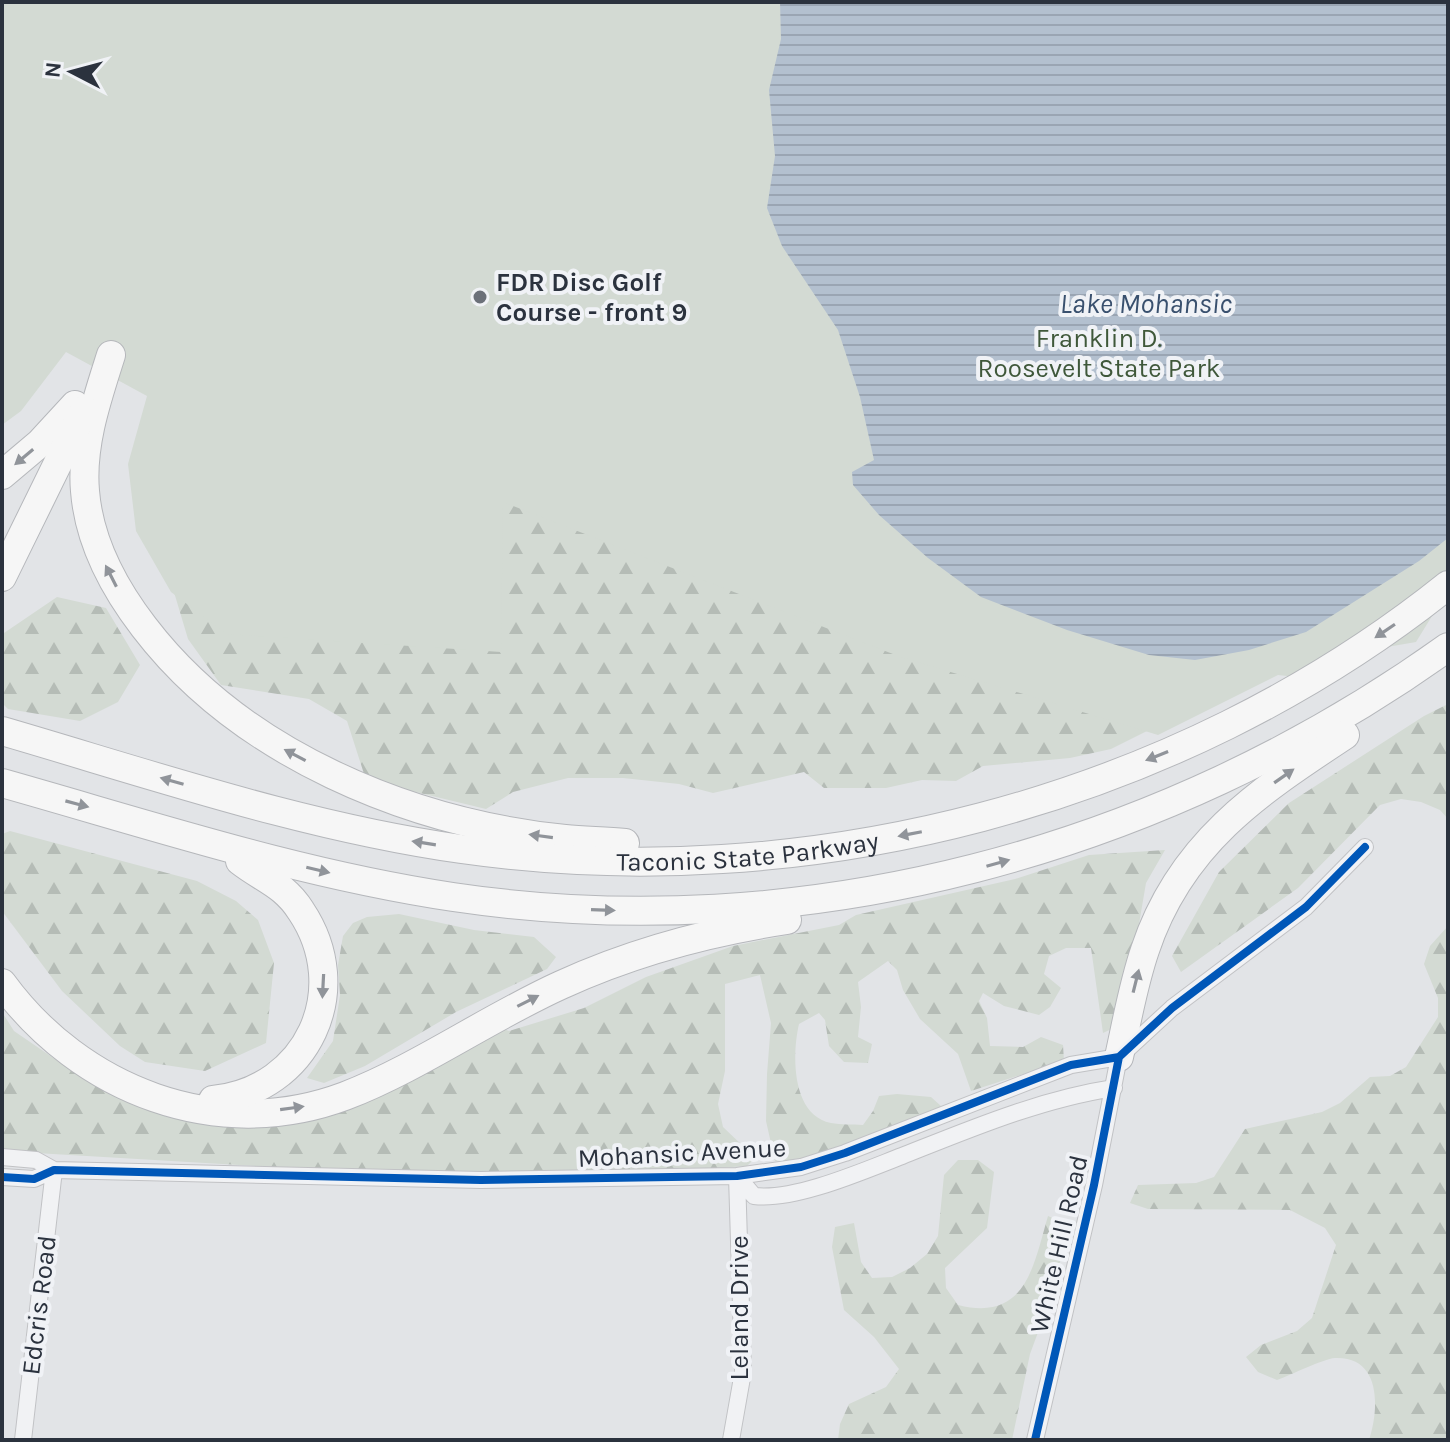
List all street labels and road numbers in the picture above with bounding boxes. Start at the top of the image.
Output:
street label: Taconic State Parkway [616,825,881,877]
street label: Mohansic Avenue [577,1132,787,1174]
street label: White Hill Road [1023,1152,1095,1336]
street label: Edcris Road [15,1233,63,1377]
street label: Leland Drive [724,1235,755,1381]

